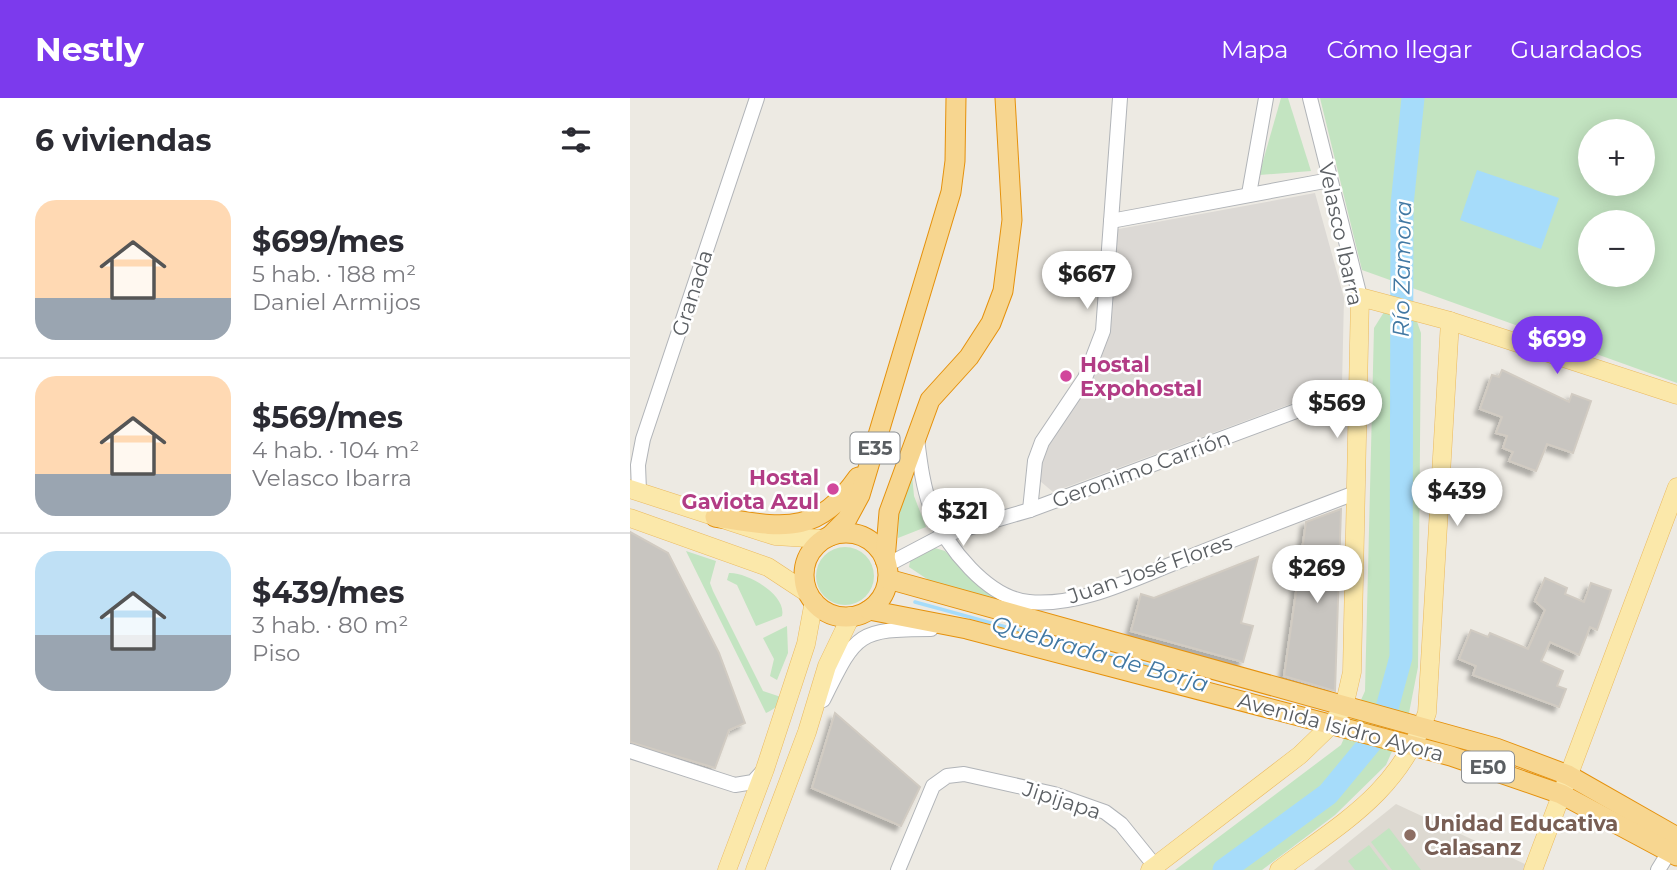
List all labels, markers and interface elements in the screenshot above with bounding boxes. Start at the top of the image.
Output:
text: Nestly [35,29,144,69]
text: Mapa [1221,35,1288,64]
text: Cómo llegar [1326,35,1472,64]
text: Guardados [1510,35,1642,64]
map controls [1578,119,1655,287]
button: + [1578,119,1655,196]
icon: filters [557,121,595,159]
text: 6 viviendas [35,122,212,159]
street label: Velasco Ibarra [1314,160,1368,308]
water label: Río Zamora [1387,200,1417,338]
button: − [1578,210,1655,287]
text: $699/mes [252,223,404,260]
icon: home [91,228,175,312]
street label: Granada [666,247,718,339]
pin: $667 [1046,252,1128,311]
text: 5 hab. · 188 m² [252,260,416,288]
text: $667 [1058,260,1116,288]
text: Daniel Armijos [252,288,420,316]
pin: $699 [1516,316,1598,376]
text: $699 [1528,325,1586,353]
place label: Hostal Expohostal [1080,352,1202,401]
marker: Hostal Expohostal [1058,368,1074,384]
pin: $569 [1296,380,1378,440]
text: $569 [1308,389,1366,417]
text: $569/mes [252,399,403,436]
icon: home [91,404,175,488]
street label: Geronimo Carrión [1049,425,1233,513]
road number: E35 [850,432,900,464]
text: 4 hab. · 104 m² [252,436,419,464]
text: Velasco Ibarra [252,464,412,492]
place label: Hostal Gaviota Azul [682,465,819,514]
pin: $439 [1416,468,1498,528]
text: $439 [1428,477,1486,505]
marker: Hostal Gaviota Azul [825,481,841,497]
pin: $321 [922,489,1004,548]
text: $321 [938,497,988,525]
street label: Juan José Flores [1064,529,1235,609]
pin: $269 [1276,546,1358,605]
text: $269 [1288,554,1346,582]
text: $439/mes [252,574,404,611]
icon: home [91,579,175,663]
water label: Quebrada de Borja [988,610,1212,698]
text: 3 hab. · 80 m² [252,611,408,639]
text: Piso [252,639,300,667]
street label: Avenida Isidro Ayora [1235,687,1447,767]
road number: E50 [1462,752,1514,782]
street label: Jipijapa [1019,775,1104,824]
place label: Unidad Educativa Calasanz [1424,811,1618,860]
marker: Unidad Educativa Calasanz [1402,827,1418,843]

